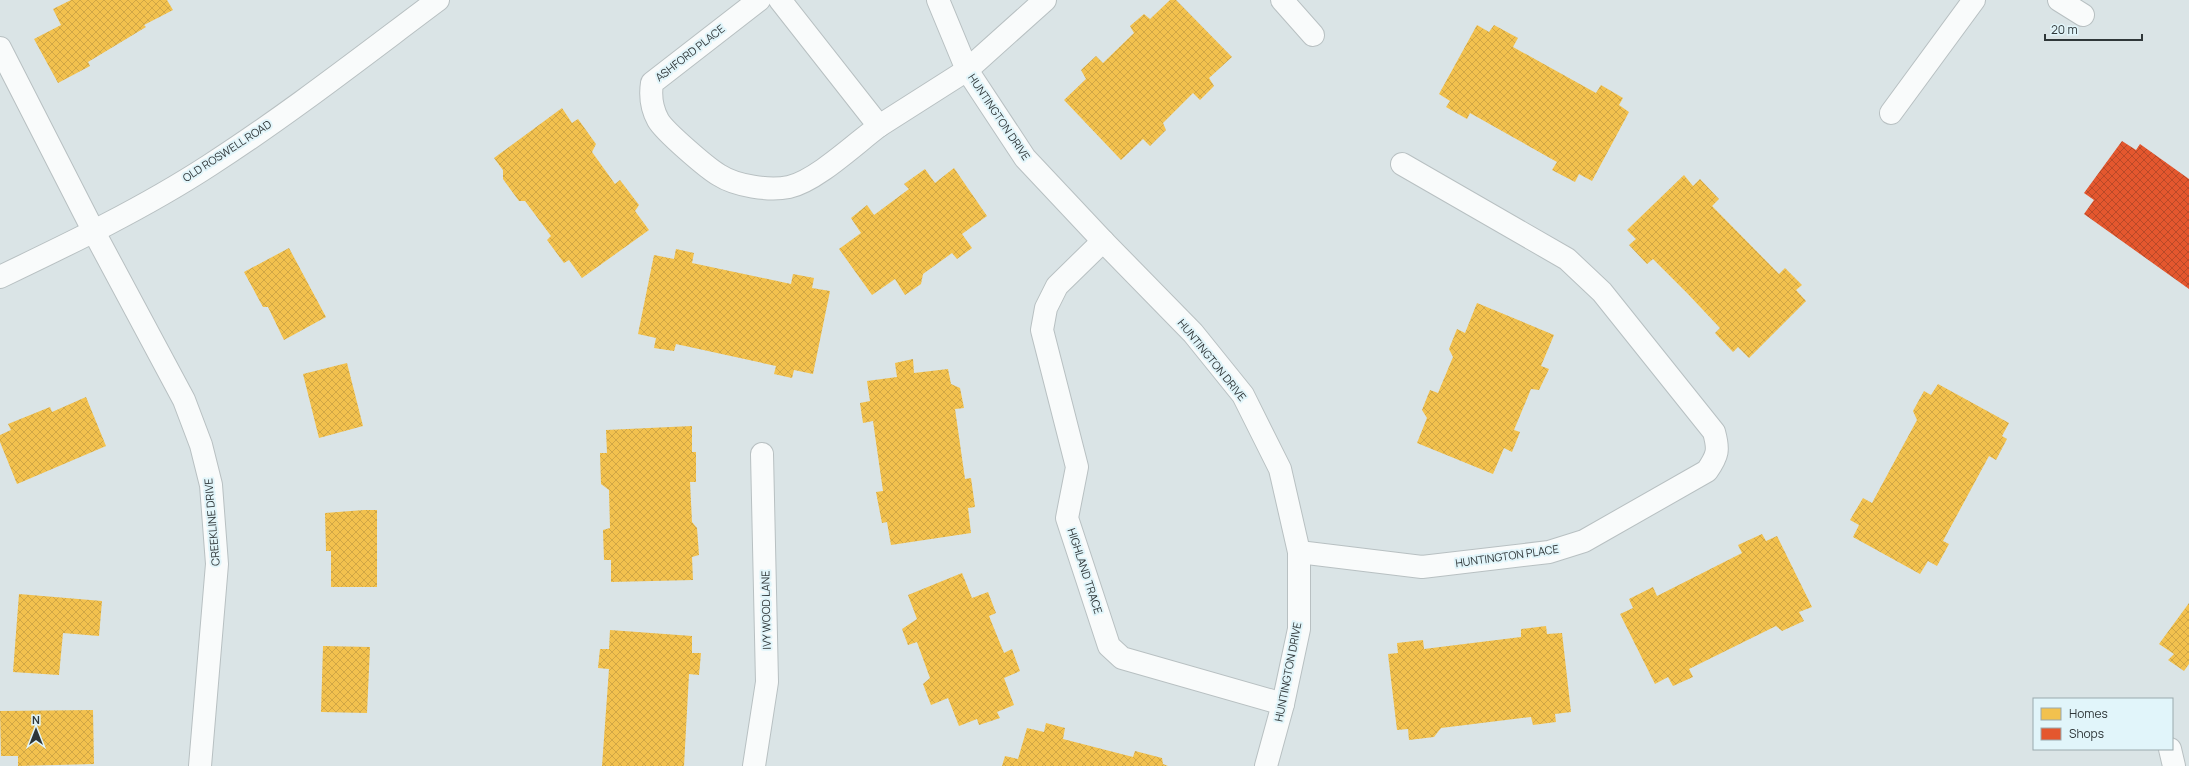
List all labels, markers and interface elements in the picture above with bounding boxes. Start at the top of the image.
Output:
scale bar [2045,16,2142,42]
street label: ASHFORD PLACE [652,21,727,84]
text: 20 m [2051,21,2078,38]
street label: HUNTINGTON DRIVE [965,71,1034,163]
street label: OLD ROSWELL ROAD [179,116,274,185]
street label: HUNTINGTON DRIVE [1175,316,1250,404]
street label: CREEKLINE DRIVE [200,478,223,566]
street label: HIGHLAND TRACE [1065,526,1106,616]
street label: HUNTINGTON PLACE [1454,541,1560,570]
street label: IVY WOOD LANE [757,570,774,650]
street label: HUNTINGTON DRIVE [1271,621,1305,723]
legend [2033,698,2173,750]
text: Homes [2069,705,2108,722]
north arrow [16,710,56,750]
text: N [32,712,40,727]
text: Shops [2069,725,2104,742]

